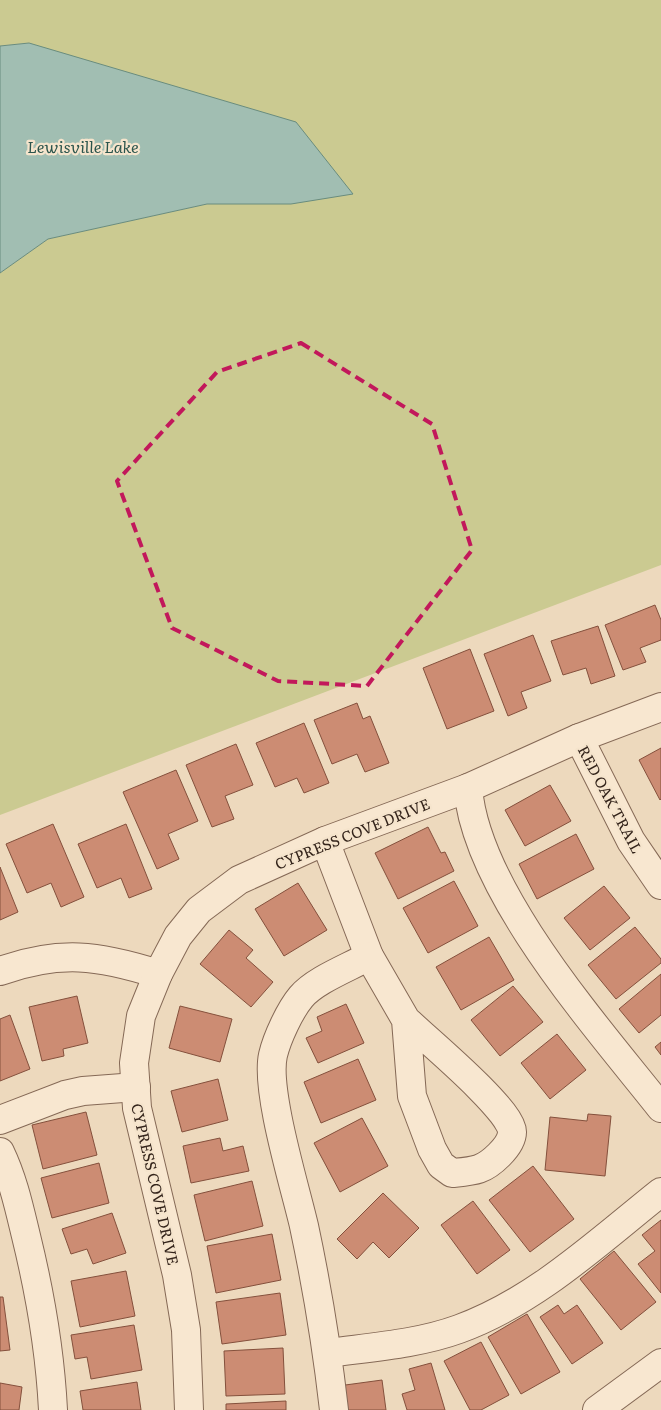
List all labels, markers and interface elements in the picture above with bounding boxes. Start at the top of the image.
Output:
water label: Lewisville Lake [27,134,139,158]
street label: RED OAK TRAIL [573,741,649,857]
street label: CYPRESS COVE DRIVE [271,791,433,875]
street label: CYPRESS COVE DRIVE [126,1101,186,1267]

